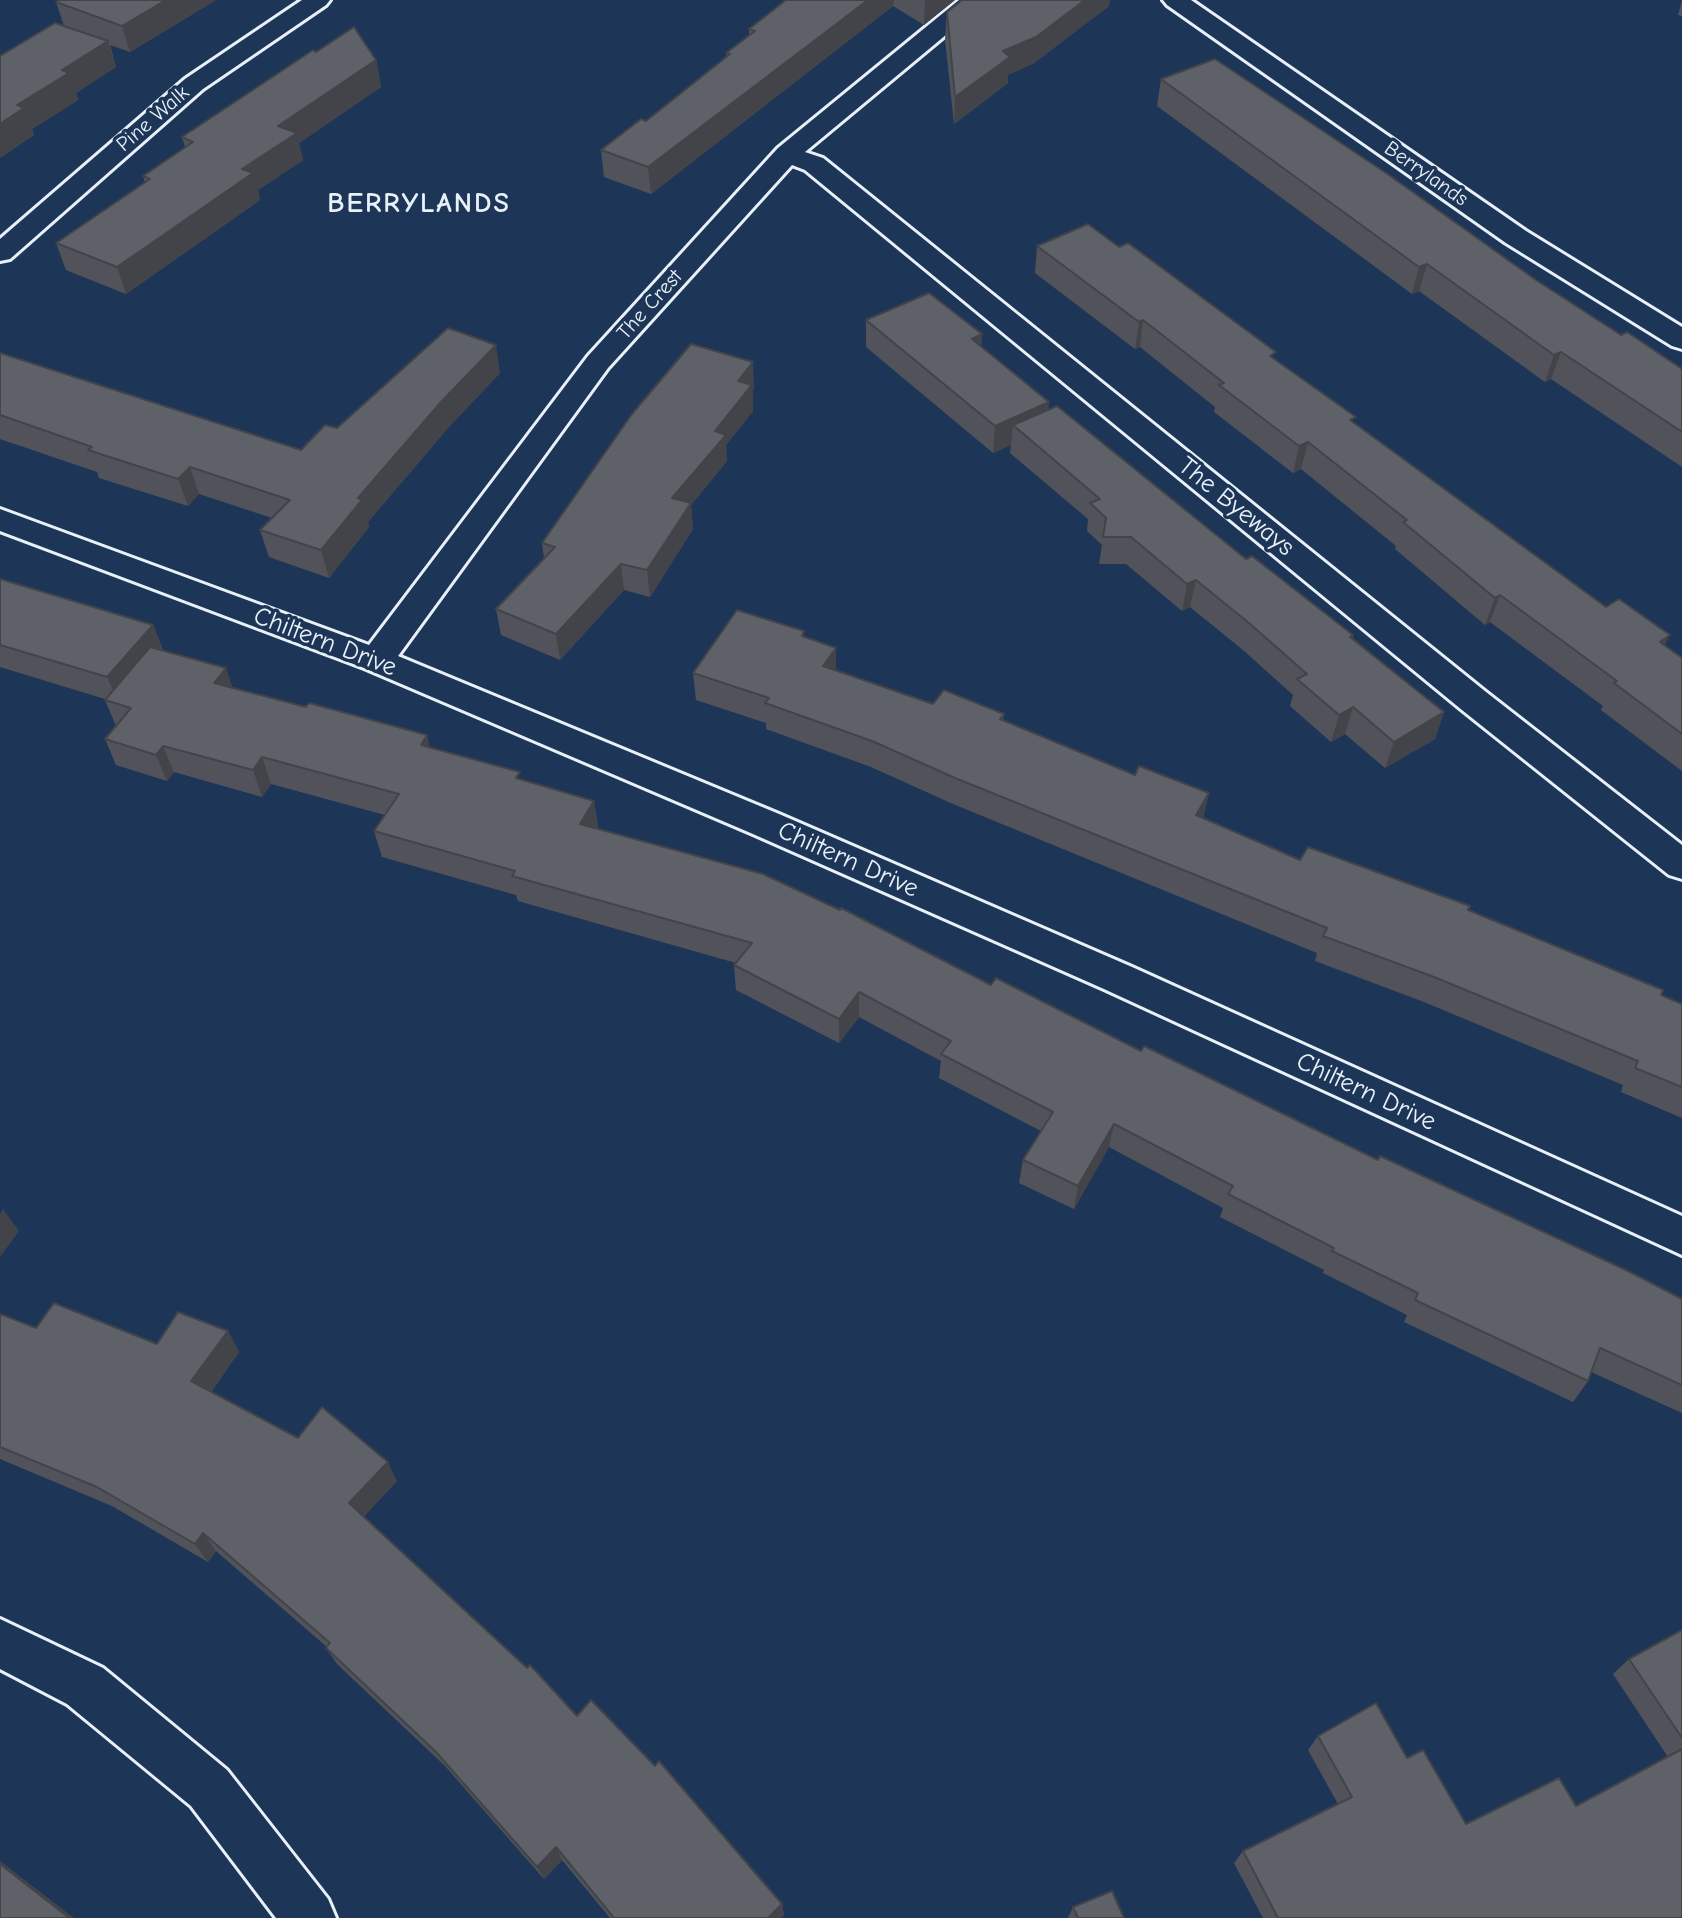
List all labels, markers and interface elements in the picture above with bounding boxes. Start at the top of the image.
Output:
street label: Pine Walk [112,81,194,157]
street label: Berrylands [1379,136,1473,212]
district label: BERRYLANDS [329,187,509,221]
street label: The Crest [612,265,688,345]
street label: The Byeways [1172,451,1300,563]
street label: Chiltern Drive [249,600,401,684]
street label: Chiltern Drive [773,815,923,905]
street label: Chiltern Drive [1291,1046,1441,1138]

